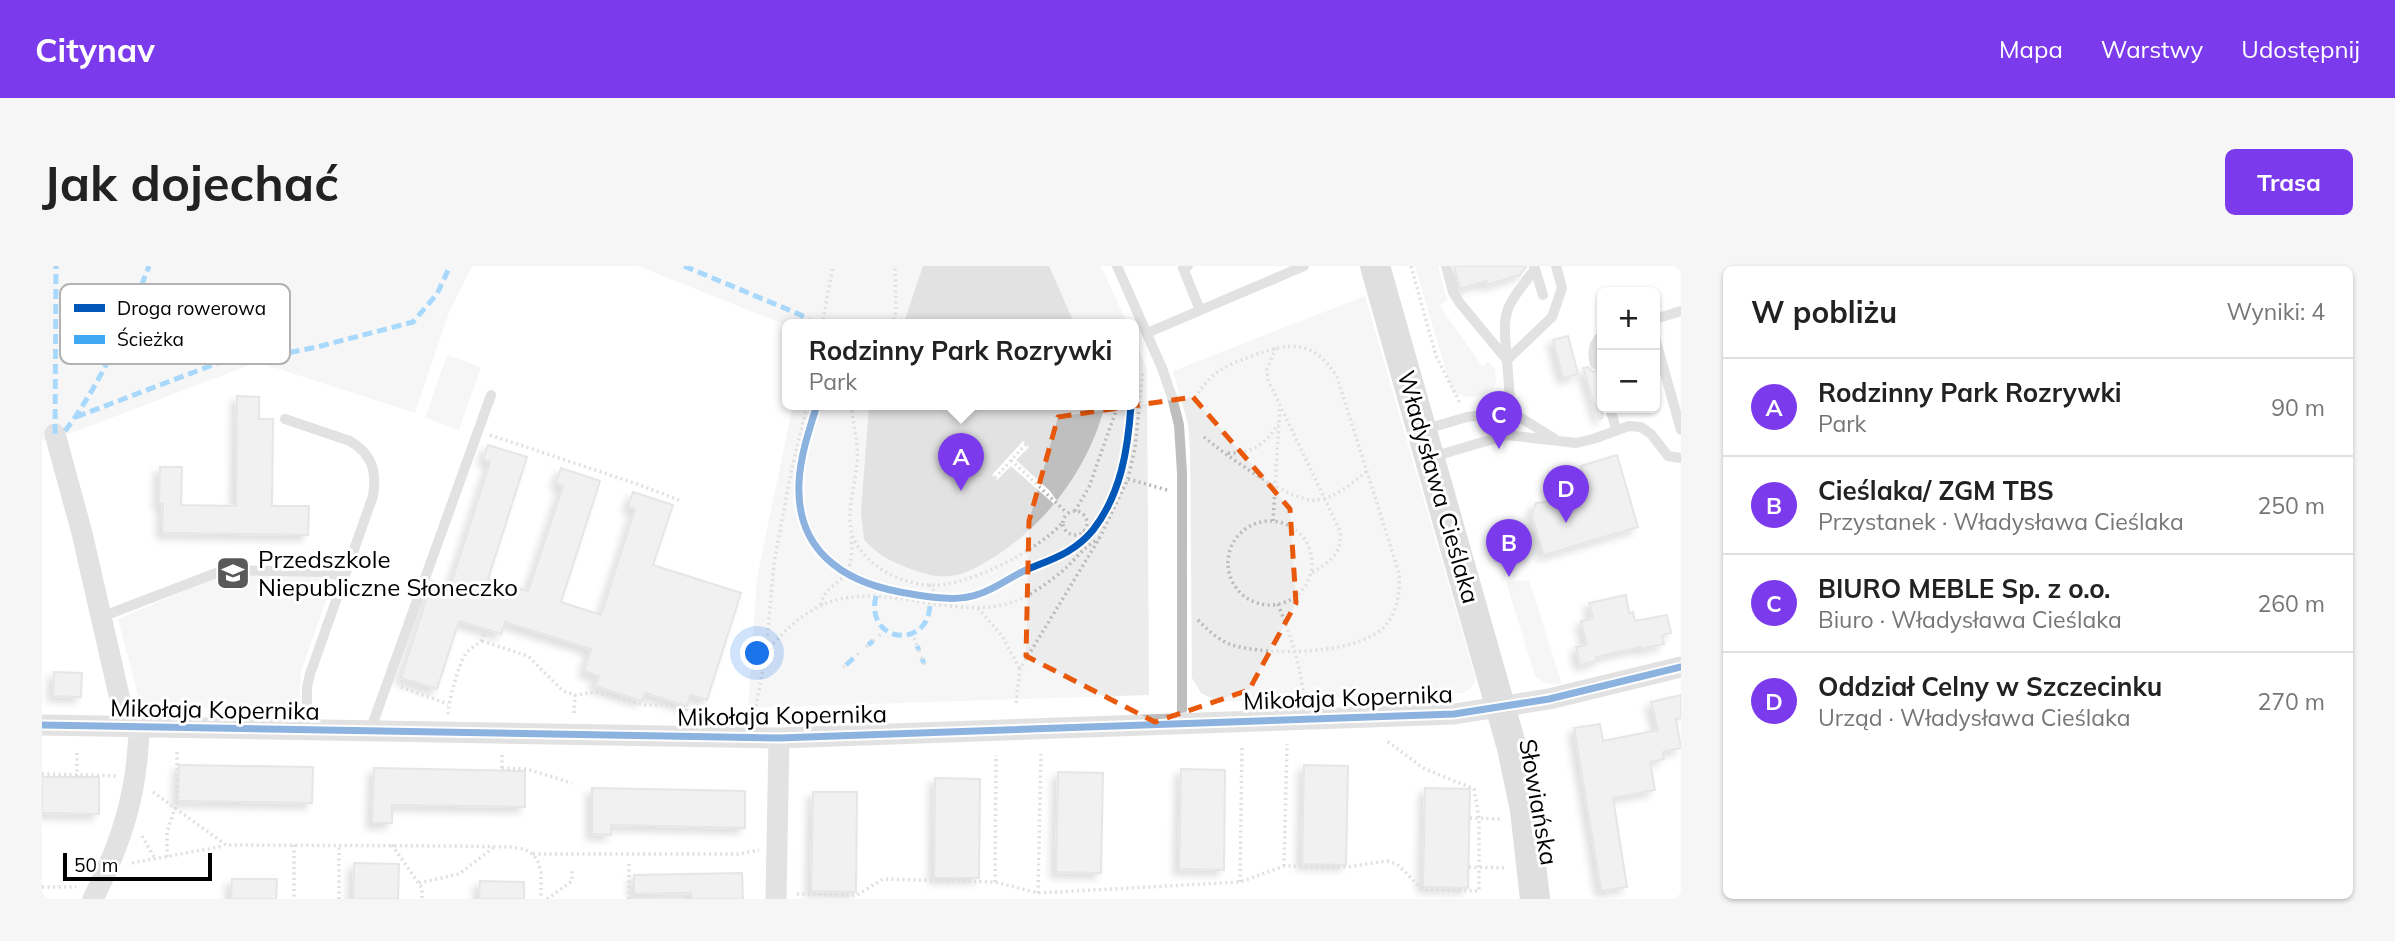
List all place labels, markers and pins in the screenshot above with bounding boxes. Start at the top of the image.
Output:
pin: C [1476,391,1522,449]
pin: A [938,433,984,491]
pin: D [1543,465,1589,523]
pin: B [1486,519,1532,577]
place label: Przedszkole Niepubliczne Słoneczko [258,544,518,602]
school or university icon: Przedszkole Niepubliczne Słoneczko [214,554,252,592]

